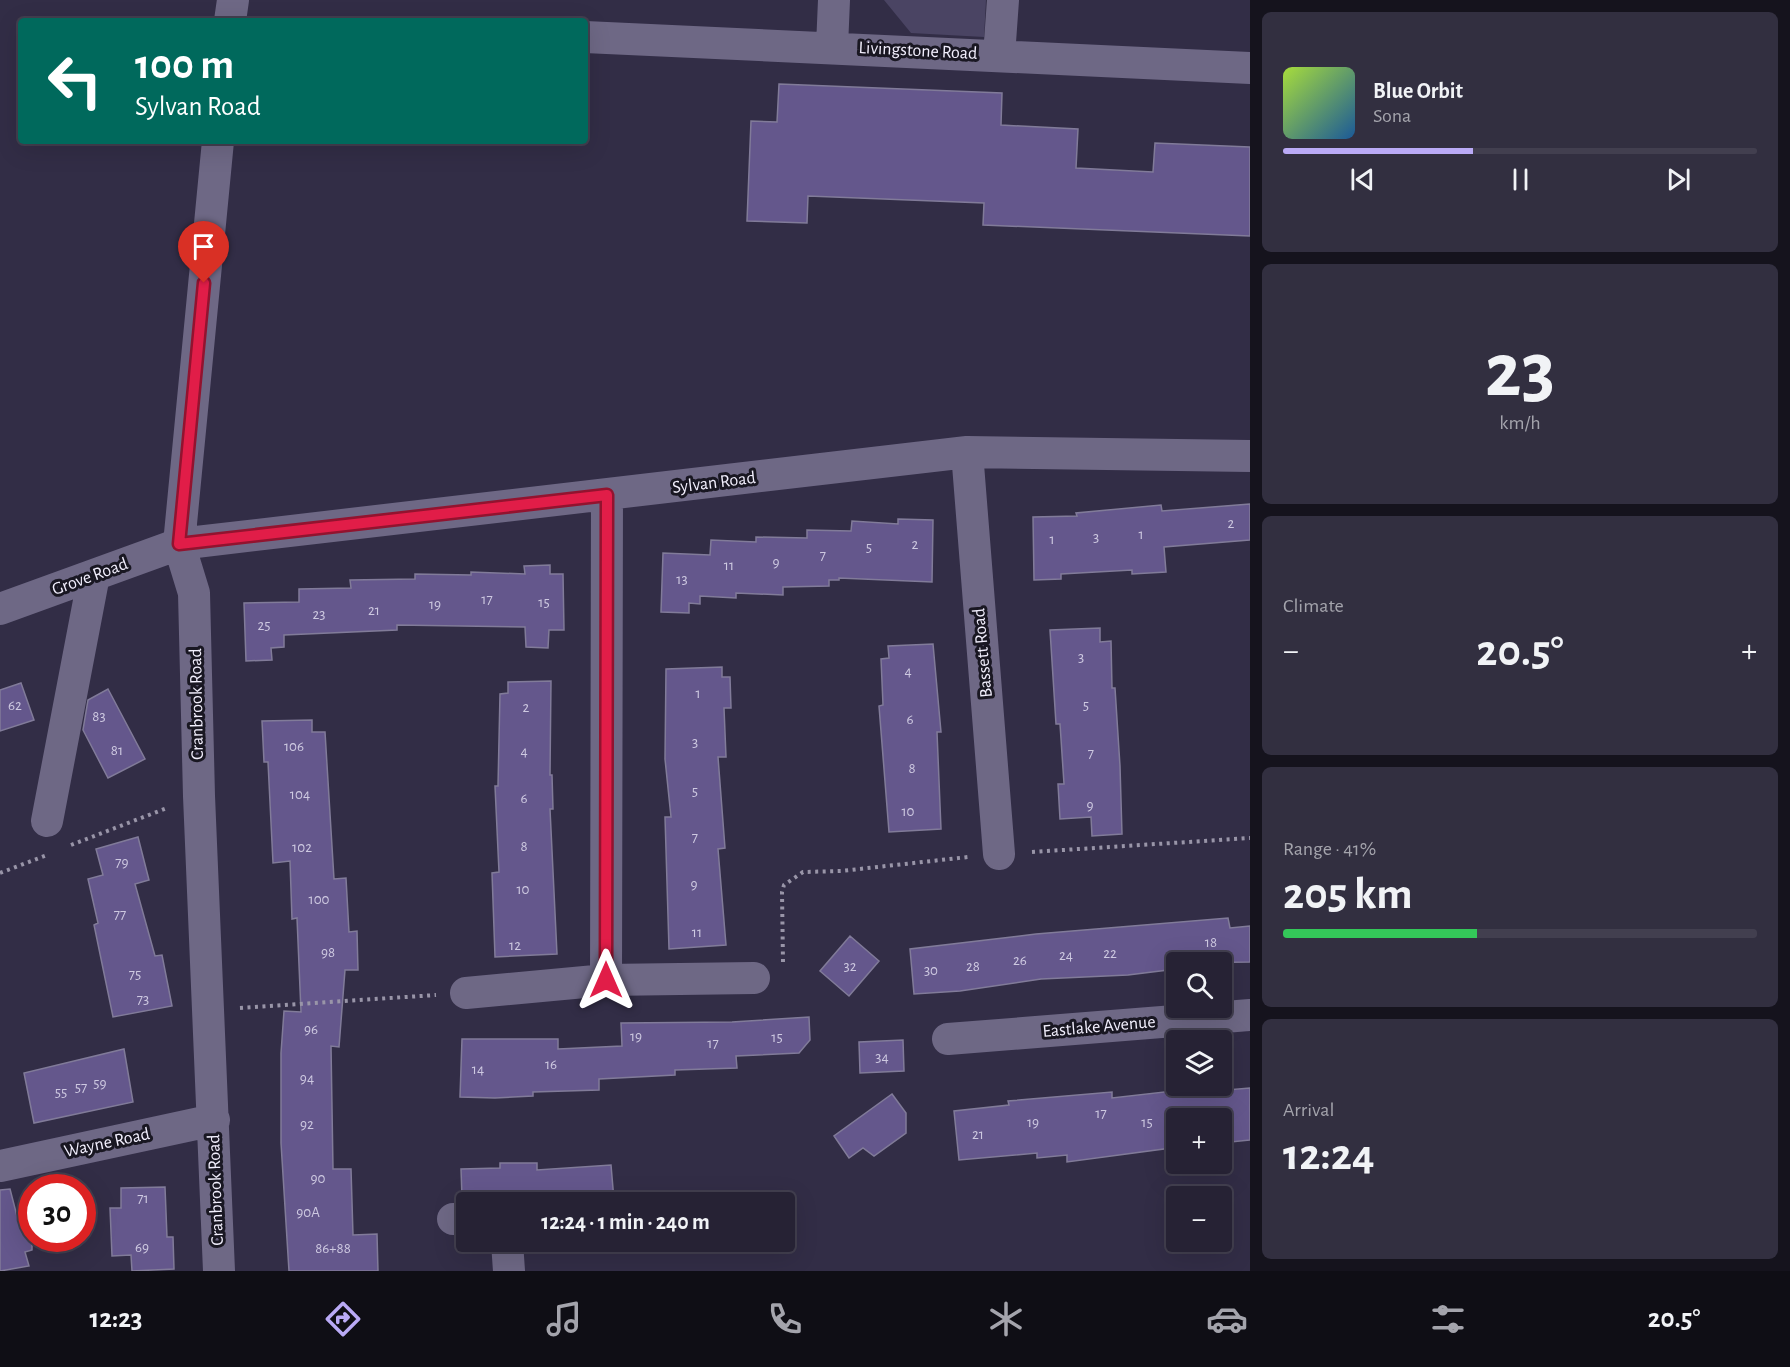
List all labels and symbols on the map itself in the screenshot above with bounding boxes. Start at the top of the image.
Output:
street label: Livingstone Road [858,39,978,63]
pin [178,221,229,283]
street label: Sylvan Road [671,469,757,497]
house number: 2 [1228,516,1235,531]
house number: 1 [1138,527,1144,542]
house number: 3 [1093,530,1099,545]
house number: 1 [1049,532,1055,547]
house number: 2 [912,537,919,552]
house number: 5 [866,540,872,555]
house number: 7 [820,548,826,563]
street label: Grove Road [50,555,130,599]
house number: 9 [772,555,780,570]
house number: 11 [724,558,734,573]
house number: 13 [676,572,688,587]
house number: 17 [481,592,493,607]
house number: 15 [538,595,550,610]
house number: 19 [429,597,441,612]
house number: 21 [368,603,380,618]
house number: 23 [312,607,326,622]
street label: Bassett Road [970,607,996,699]
house number: 25 [257,618,271,633]
street label: Cranbrook Road [187,648,207,760]
house number: 3 [1078,650,1084,665]
house number: 4 [904,664,912,679]
house number: 1 [695,686,701,701]
house number: 62 [8,698,22,713]
house number: 5 [1083,698,1089,713]
house number: 2 [523,700,530,715]
house number: 83 [92,709,106,724]
house number: 6 [906,712,914,727]
house number: 3 [692,735,698,750]
house number: 106 [284,739,304,754]
house number: 81 [111,743,123,758]
house number: 4 [520,744,528,759]
house number: 7 [1088,746,1094,761]
house number: 8 [908,761,916,776]
house number: 5 [692,784,698,799]
house number: 104 [290,787,310,802]
house number: 6 [520,791,528,806]
house number: 9 [1086,798,1094,813]
house number: 10 [901,804,915,819]
house number: 7 [692,830,698,845]
house number: 8 [520,839,528,854]
house number: 102 [292,840,312,855]
house number: 79 [115,855,129,870]
house number: 9 [690,877,698,892]
house number: 10 [516,882,530,897]
house number: 100 [308,892,330,907]
house number: 77 [114,907,126,922]
house number: 11 [692,925,702,940]
house number: 18 [1205,935,1217,950]
house number: 12 [509,938,521,953]
house number: 98 [321,945,335,960]
house number: 22 [1103,946,1117,961]
position arrow [574,948,638,1012]
house number: 24 [1059,948,1073,963]
house number: 26 [1013,953,1027,968]
house number: 32 [843,959,857,974]
house number: 28 [966,959,980,974]
house number: 30 [924,963,938,978]
house number: 75 [129,967,141,982]
house number: 73 [137,992,149,1007]
street label: Eastlake Avenue [1042,1013,1156,1041]
house number: 96 [304,1022,318,1037]
house number: 19 [630,1029,642,1044]
house number: 15 [771,1030,783,1045]
house number: 17 [707,1036,719,1051]
house number: 34 [875,1050,889,1065]
house number: 16 [545,1057,557,1072]
house number: 14 [472,1062,484,1077]
house number: 94 [300,1071,314,1086]
house number: 59 [93,1076,107,1091]
house number: 57 [75,1080,87,1095]
house number: 55 [55,1085,67,1100]
house number: 17 [1095,1106,1107,1121]
house number: 19 [1027,1115,1039,1130]
house number: 15 [1141,1115,1153,1130]
house number: 92 [300,1117,314,1132]
street label: Wayne Road [62,1125,152,1161]
house number: 21 [972,1127,984,1142]
street label: Cranbrook Road [205,1134,227,1246]
house number: 90 [311,1171,326,1186]
speed limit sign: 30 [18,1174,96,1252]
house number: 71 [137,1191,149,1206]
house number: 90A [296,1205,320,1220]
house number: 69 [135,1240,149,1255]
house number: 86+88 [315,1241,351,1256]

